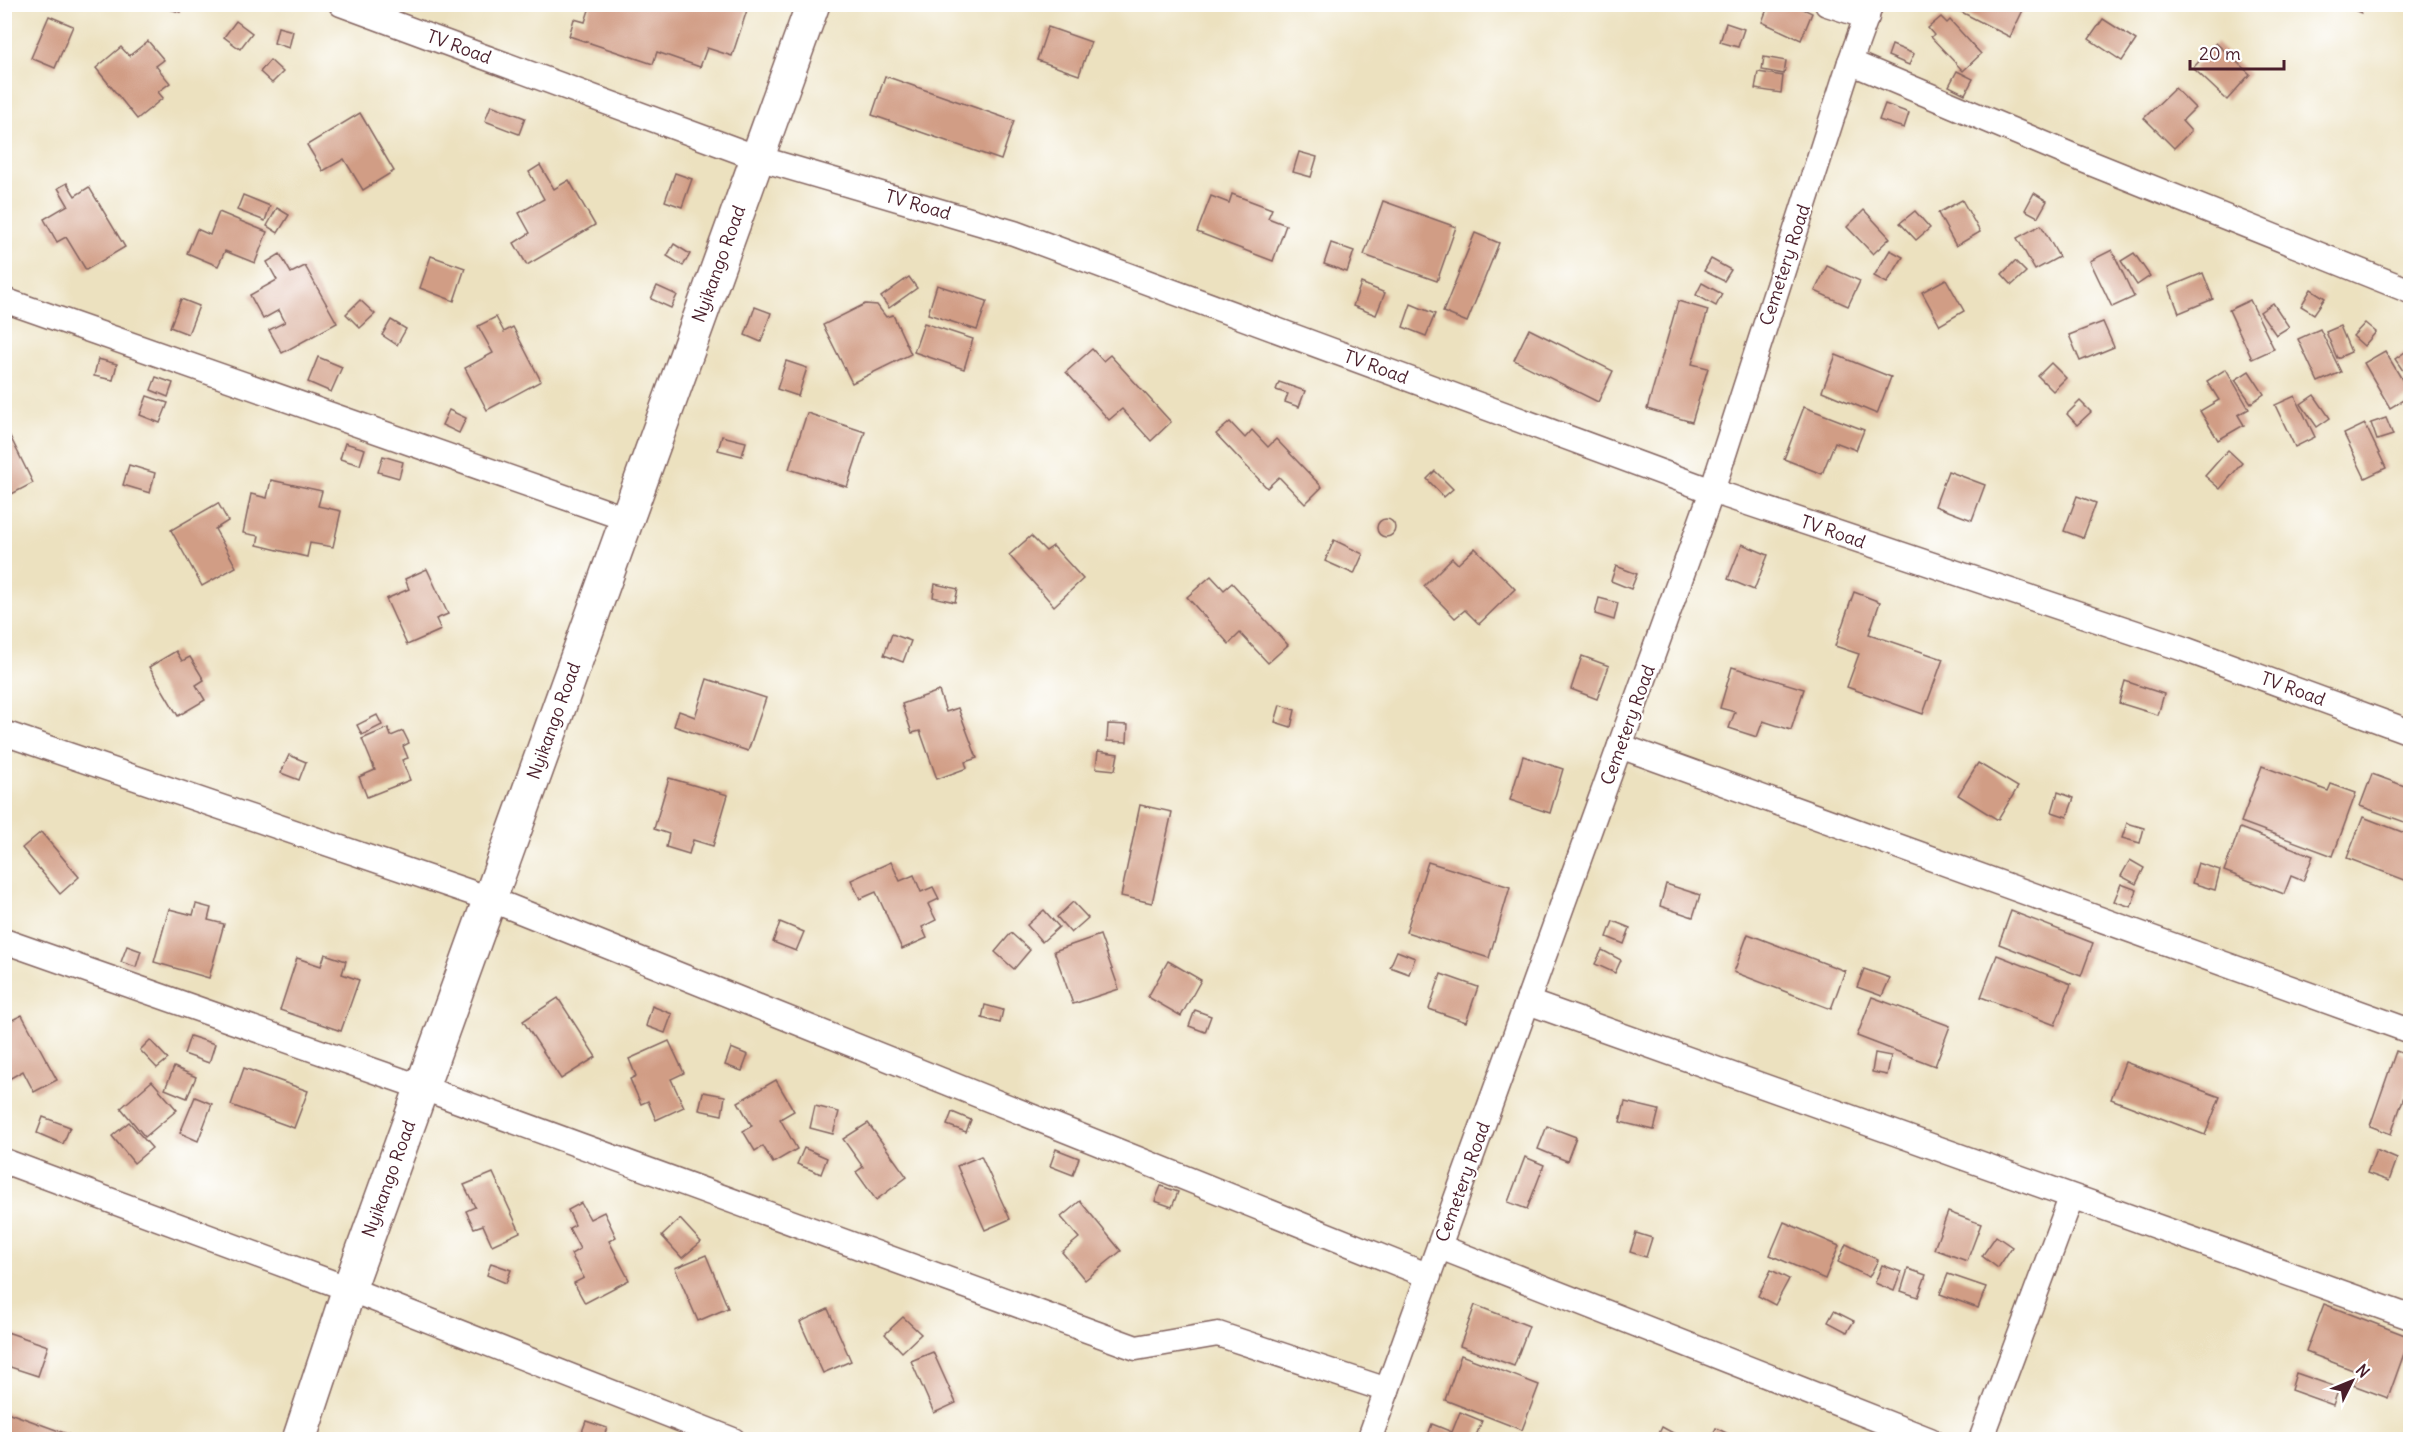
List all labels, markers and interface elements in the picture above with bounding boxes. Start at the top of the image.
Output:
street label: TV Road [424,24,495,69]
scale bar [2190,33,2284,71]
text: 20 m [2199,42,2241,65]
street label: TV Road [883,184,954,225]
street label: Cemetery Road [1754,201,1815,328]
street label: Nyikango Road [687,202,751,326]
street label: TV Road [1341,344,1412,389]
street label: TV Road [1798,510,1869,553]
street label: Nyikango Road [522,659,586,783]
street label: Cemetery Road [1595,661,1660,788]
street label: TV Road [2258,666,2329,711]
street label: Nyikango Road [357,1117,421,1241]
street label: Cemetery Road [1430,1118,1495,1245]
north arrow [2322,1351,2382,1411]
text: N [2352,1360,2374,1382]

